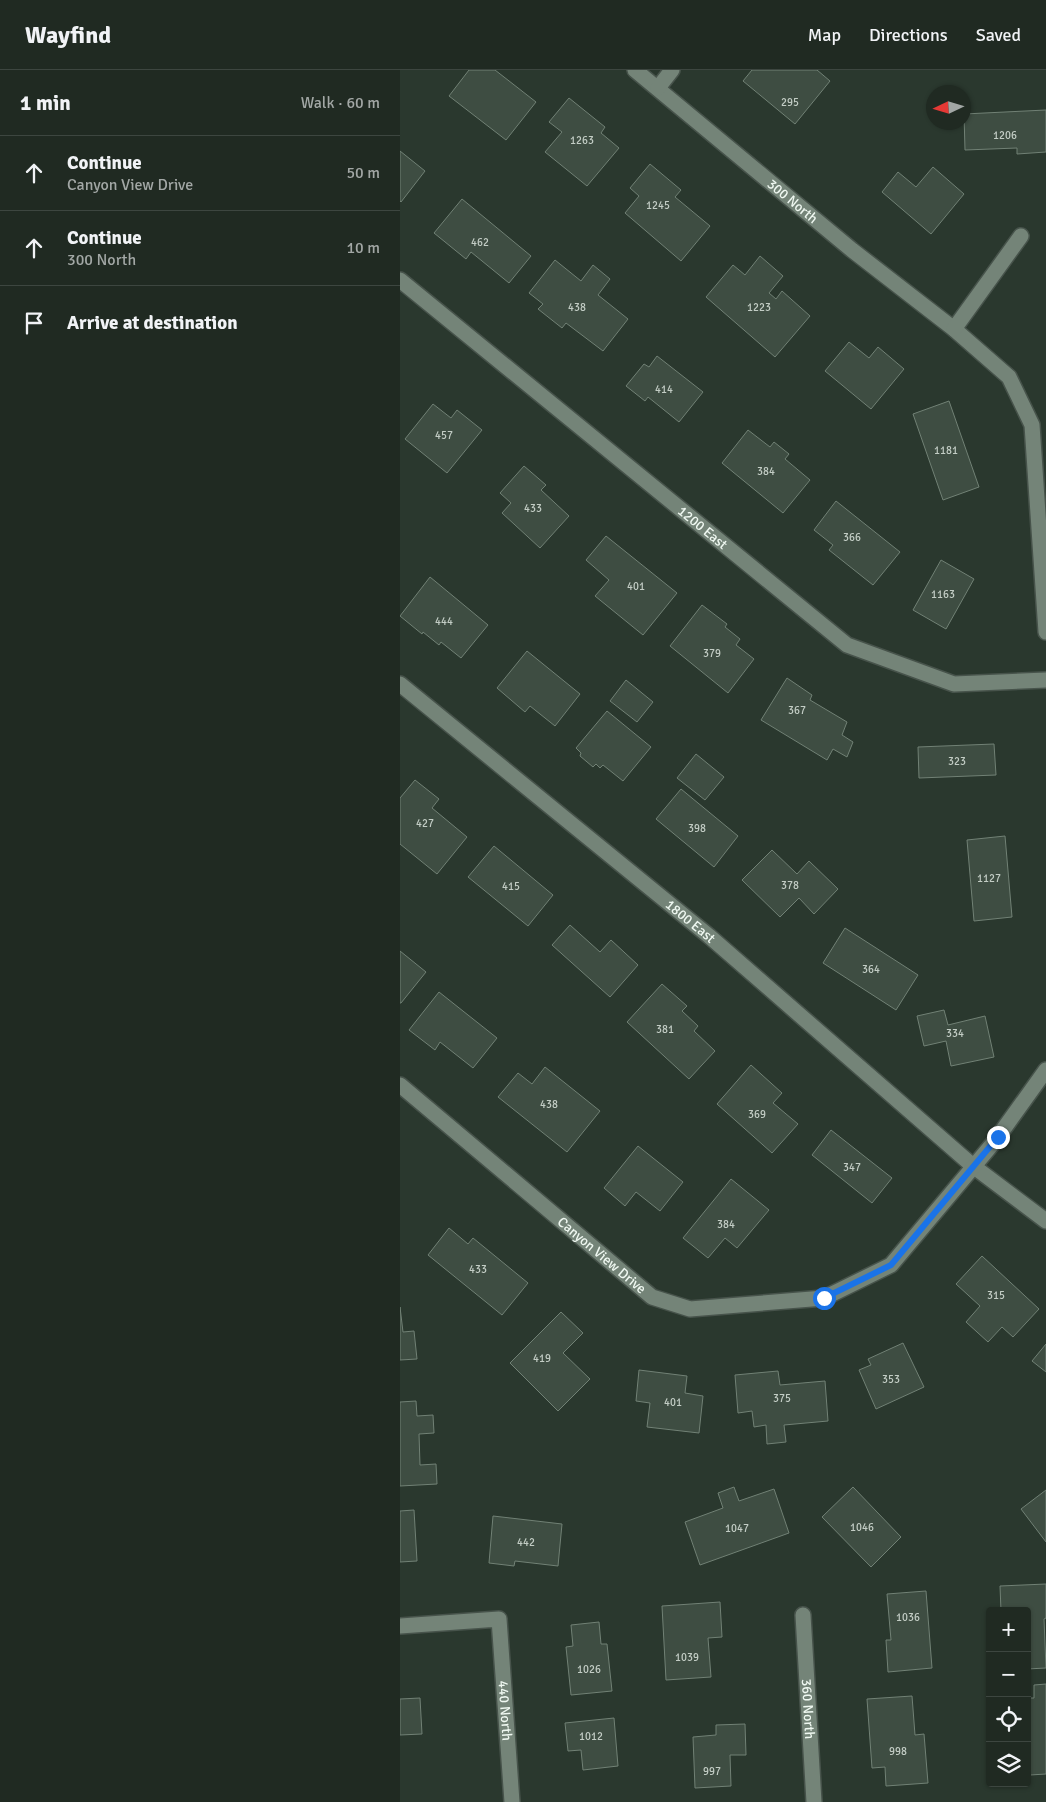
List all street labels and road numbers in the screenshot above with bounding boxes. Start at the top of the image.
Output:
street label: 300 North [764,175,821,227]
street label: 1200 East [674,502,731,553]
street label: 1800 East [662,896,719,947]
street label: Canyon View Drive [554,1213,649,1297]
street label: 360 North [798,1678,818,1740]
street label: 440 North [494,1680,516,1741]

